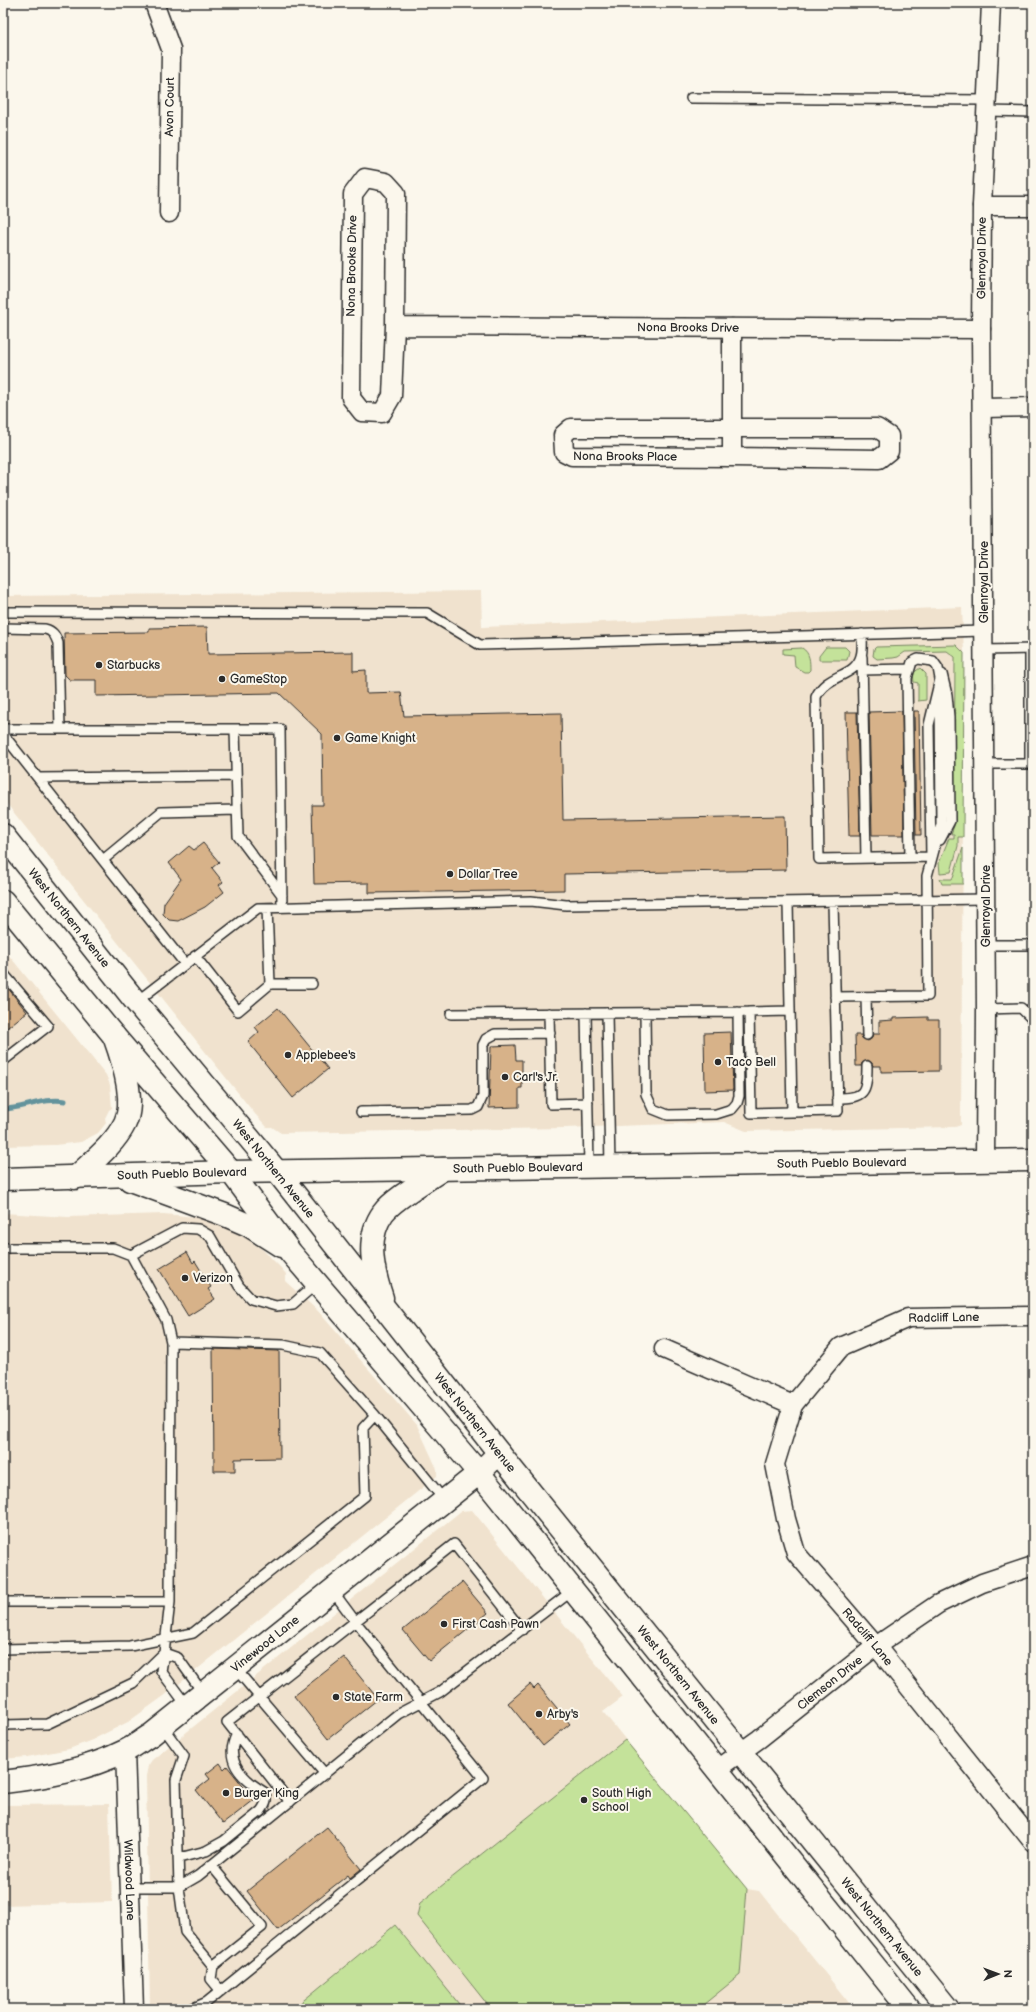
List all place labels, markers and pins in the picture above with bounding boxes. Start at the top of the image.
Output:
place label: Starbucks [107,658,160,673]
marker: Starbucks [94,660,104,670]
place label: GameStop [230,672,287,687]
marker: GameStop [217,674,227,684]
place label: Game Knight [345,731,416,746]
marker: Game Knight [332,733,342,743]
place label: Dollar Tree [458,867,518,882]
marker: Dollar Tree [445,869,455,879]
place label: Applebee's [296,1048,356,1063]
marker: Applebee's [283,1050,293,1060]
place label: Taco Bell [726,1055,776,1070]
marker: Taco Bell [713,1057,723,1067]
place label: Carl's Jr. [513,1070,558,1085]
marker: Carl's Jr. [500,1072,510,1082]
place label: Verizon [193,1271,233,1286]
marker: Verizon [180,1273,190,1283]
place label: First Cash Pawn [452,1617,539,1632]
marker: First Cash Pawn [439,1619,449,1629]
place label: State Farm [344,1690,403,1705]
marker: State Farm [331,1692,341,1702]
place label: Arby's [547,1707,579,1722]
marker: Arby's [534,1709,544,1719]
place label: Burger King [234,1786,299,1801]
place label: South High School [592,1786,652,1815]
marker: Burger King [221,1788,231,1798]
marker: South High School [579,1795,589,1805]

